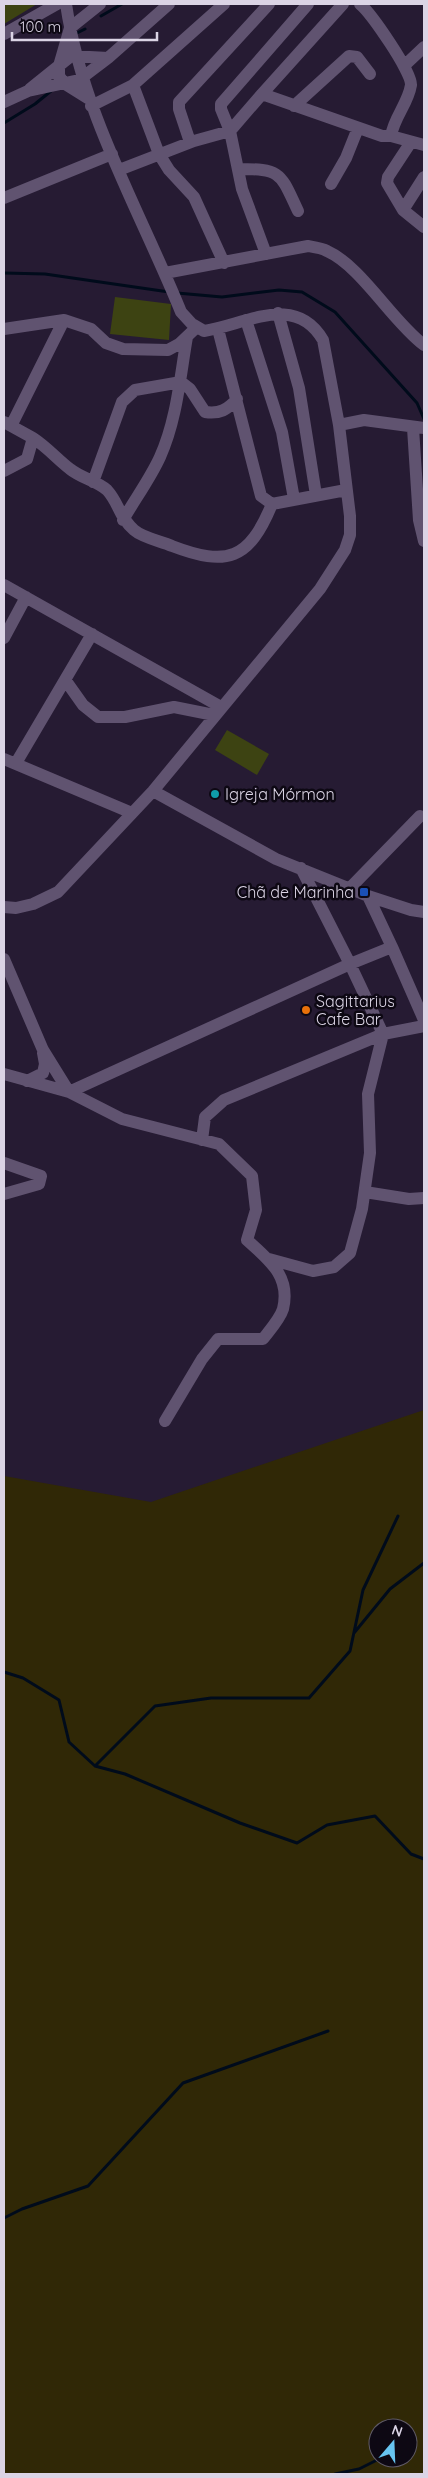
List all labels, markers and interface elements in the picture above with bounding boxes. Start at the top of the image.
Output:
scale bar [12,10,158,42]
text: 100 m [20,17,61,36]
place label: Igreja Mórmon [225,784,335,804]
marker: Igreja Mórmon [209,788,221,800]
place label: Chã de Marinha [237,882,354,902]
marker: Chã de Marinha [358,886,370,898]
place label: Sagittarius Cafe Bar [316,991,395,1029]
marker: Sagittarius Cafe Bar [300,1004,312,1016]
north arrow [368,2418,418,2468]
text: N [389,2421,405,2441]

